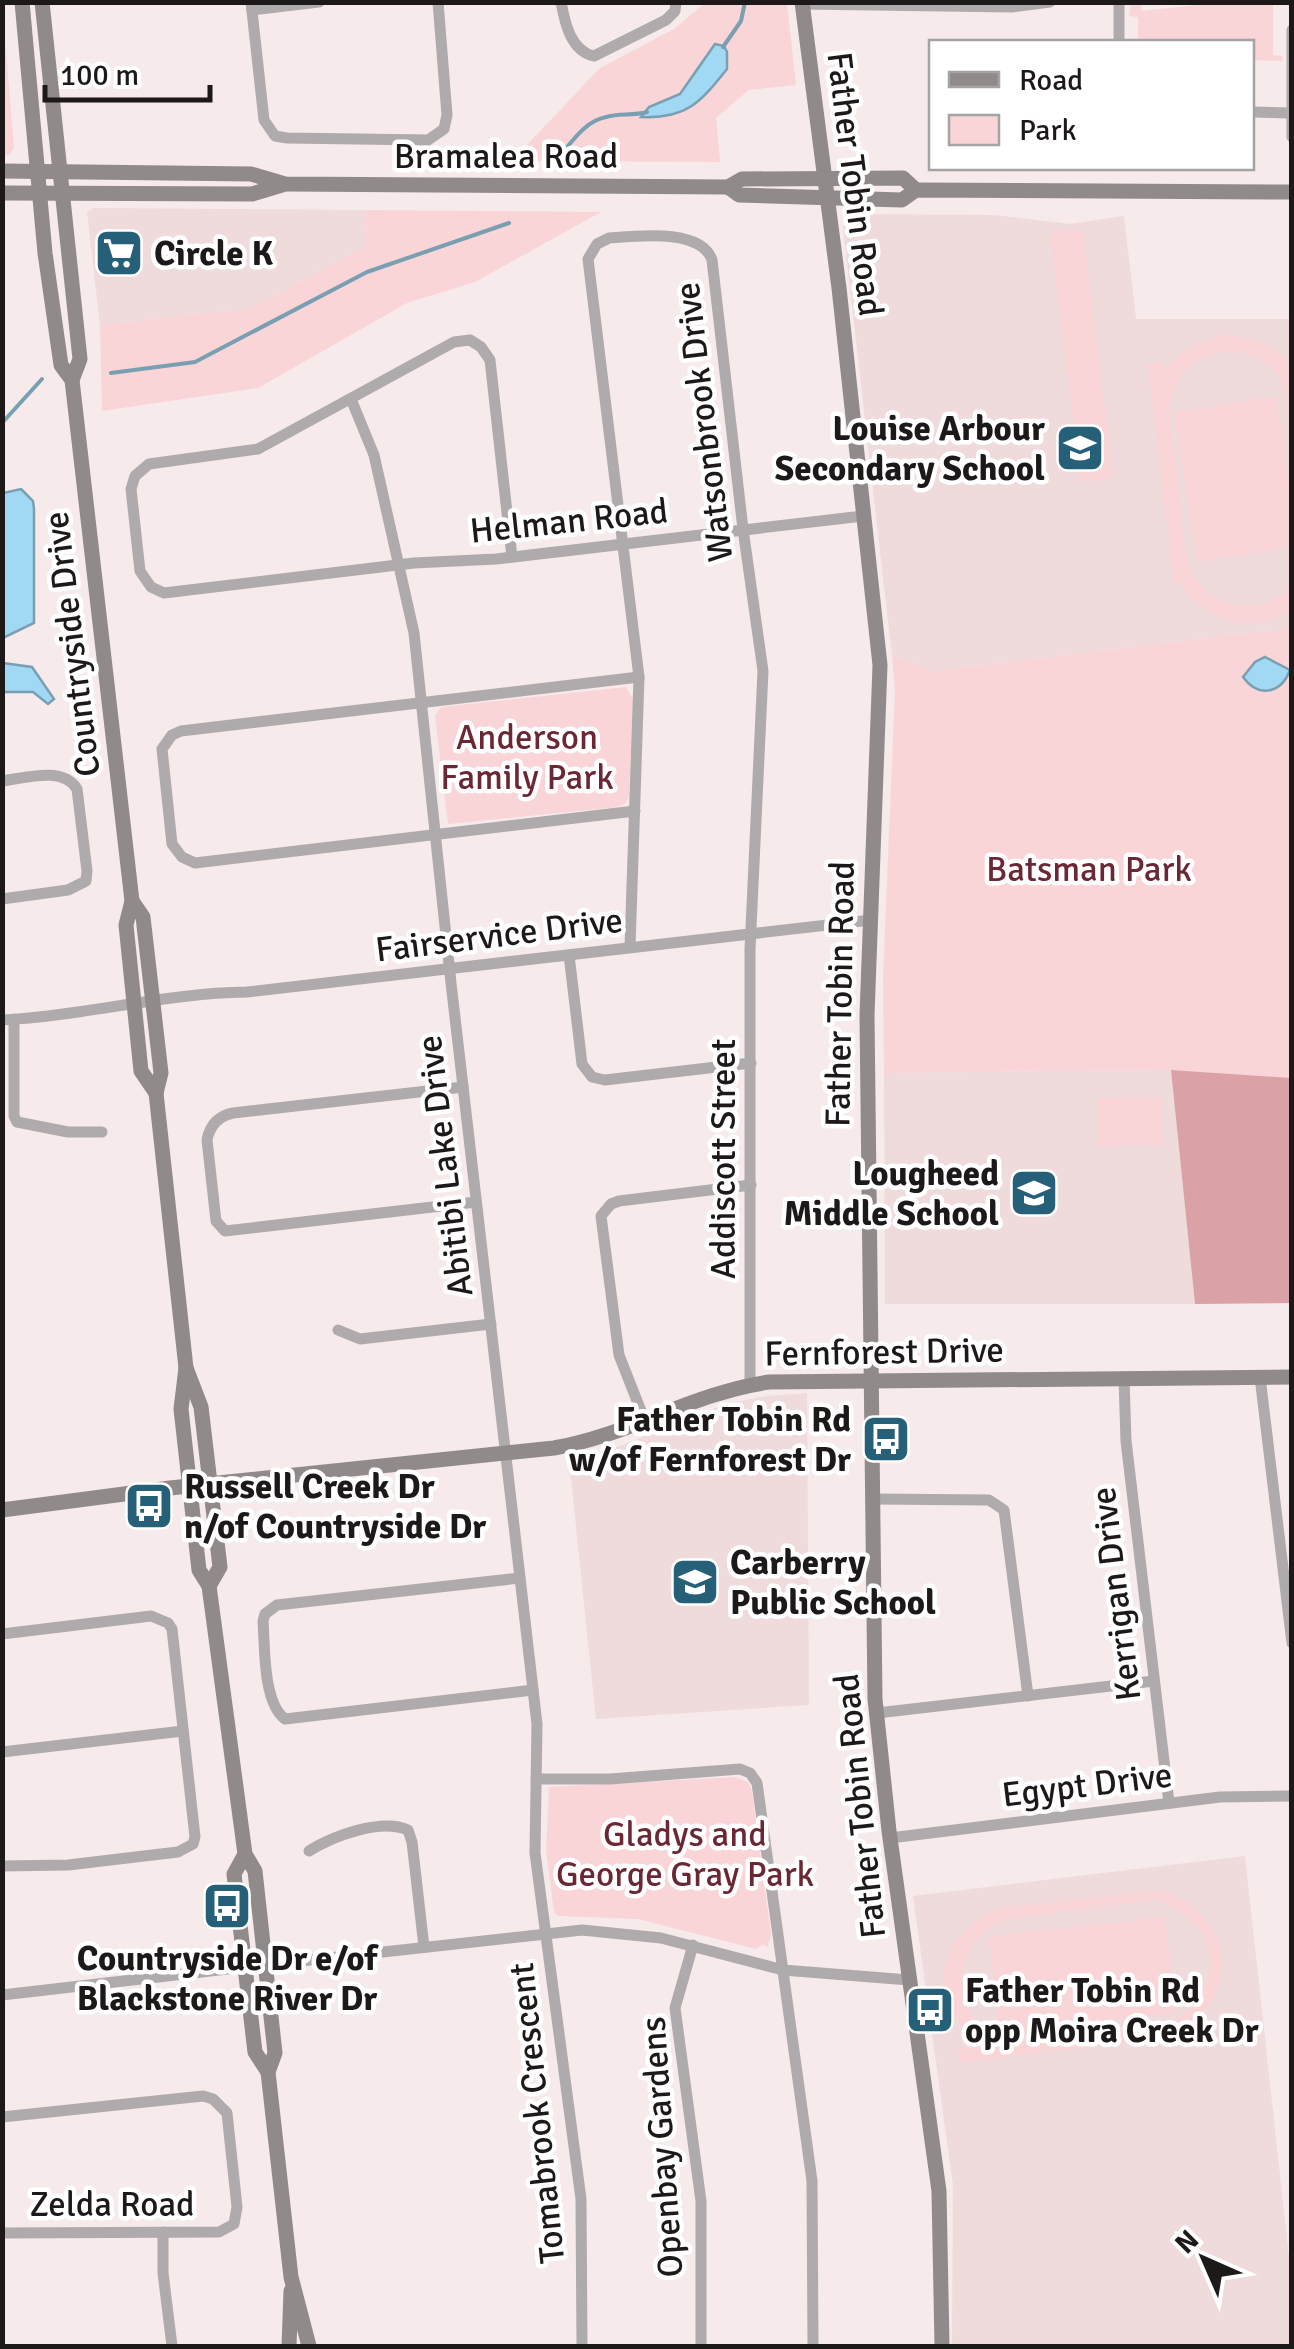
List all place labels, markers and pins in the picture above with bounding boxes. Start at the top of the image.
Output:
supermarket icon: Circle K [93,227,145,279]
place label: Circle K [154,232,273,275]
place label: Louise Arbour Secondary School [775,407,1045,490]
school or university icon: Louise Arbour Secondary School [1054,422,1106,474]
place label: Lougheed Middle School [783,1152,999,1235]
school or university icon: Lougheed Middle School [1008,1167,1060,1219]
place label: Father Tobin Rd w/of Fernforest Dr [569,1398,851,1481]
bus stop icon: Father Tobin Rd w/of Fernforest Dr [860,1413,912,1465]
place label: Russell Creek Dr n/of Countryside Dr [184,1465,486,1548]
bus stop icon: Russell Creek Dr n/of Countryside Dr [123,1480,175,1532]
place label: Carberry Public School [730,1541,936,1624]
school or university icon: Carberry Public School [669,1556,721,1608]
bus stop icon: Countryside Dr e/of Blackstone River Dr [201,1880,253,1932]
place label: Countryside Dr e/of Blackstone River Dr [77,1937,380,2020]
place label: Father Tobin Rd opp Moira Creek Dr [965,1969,1259,2052]
bus stop icon: Father Tobin Rd opp Moira Creek Dr [904,1984,956,2036]

